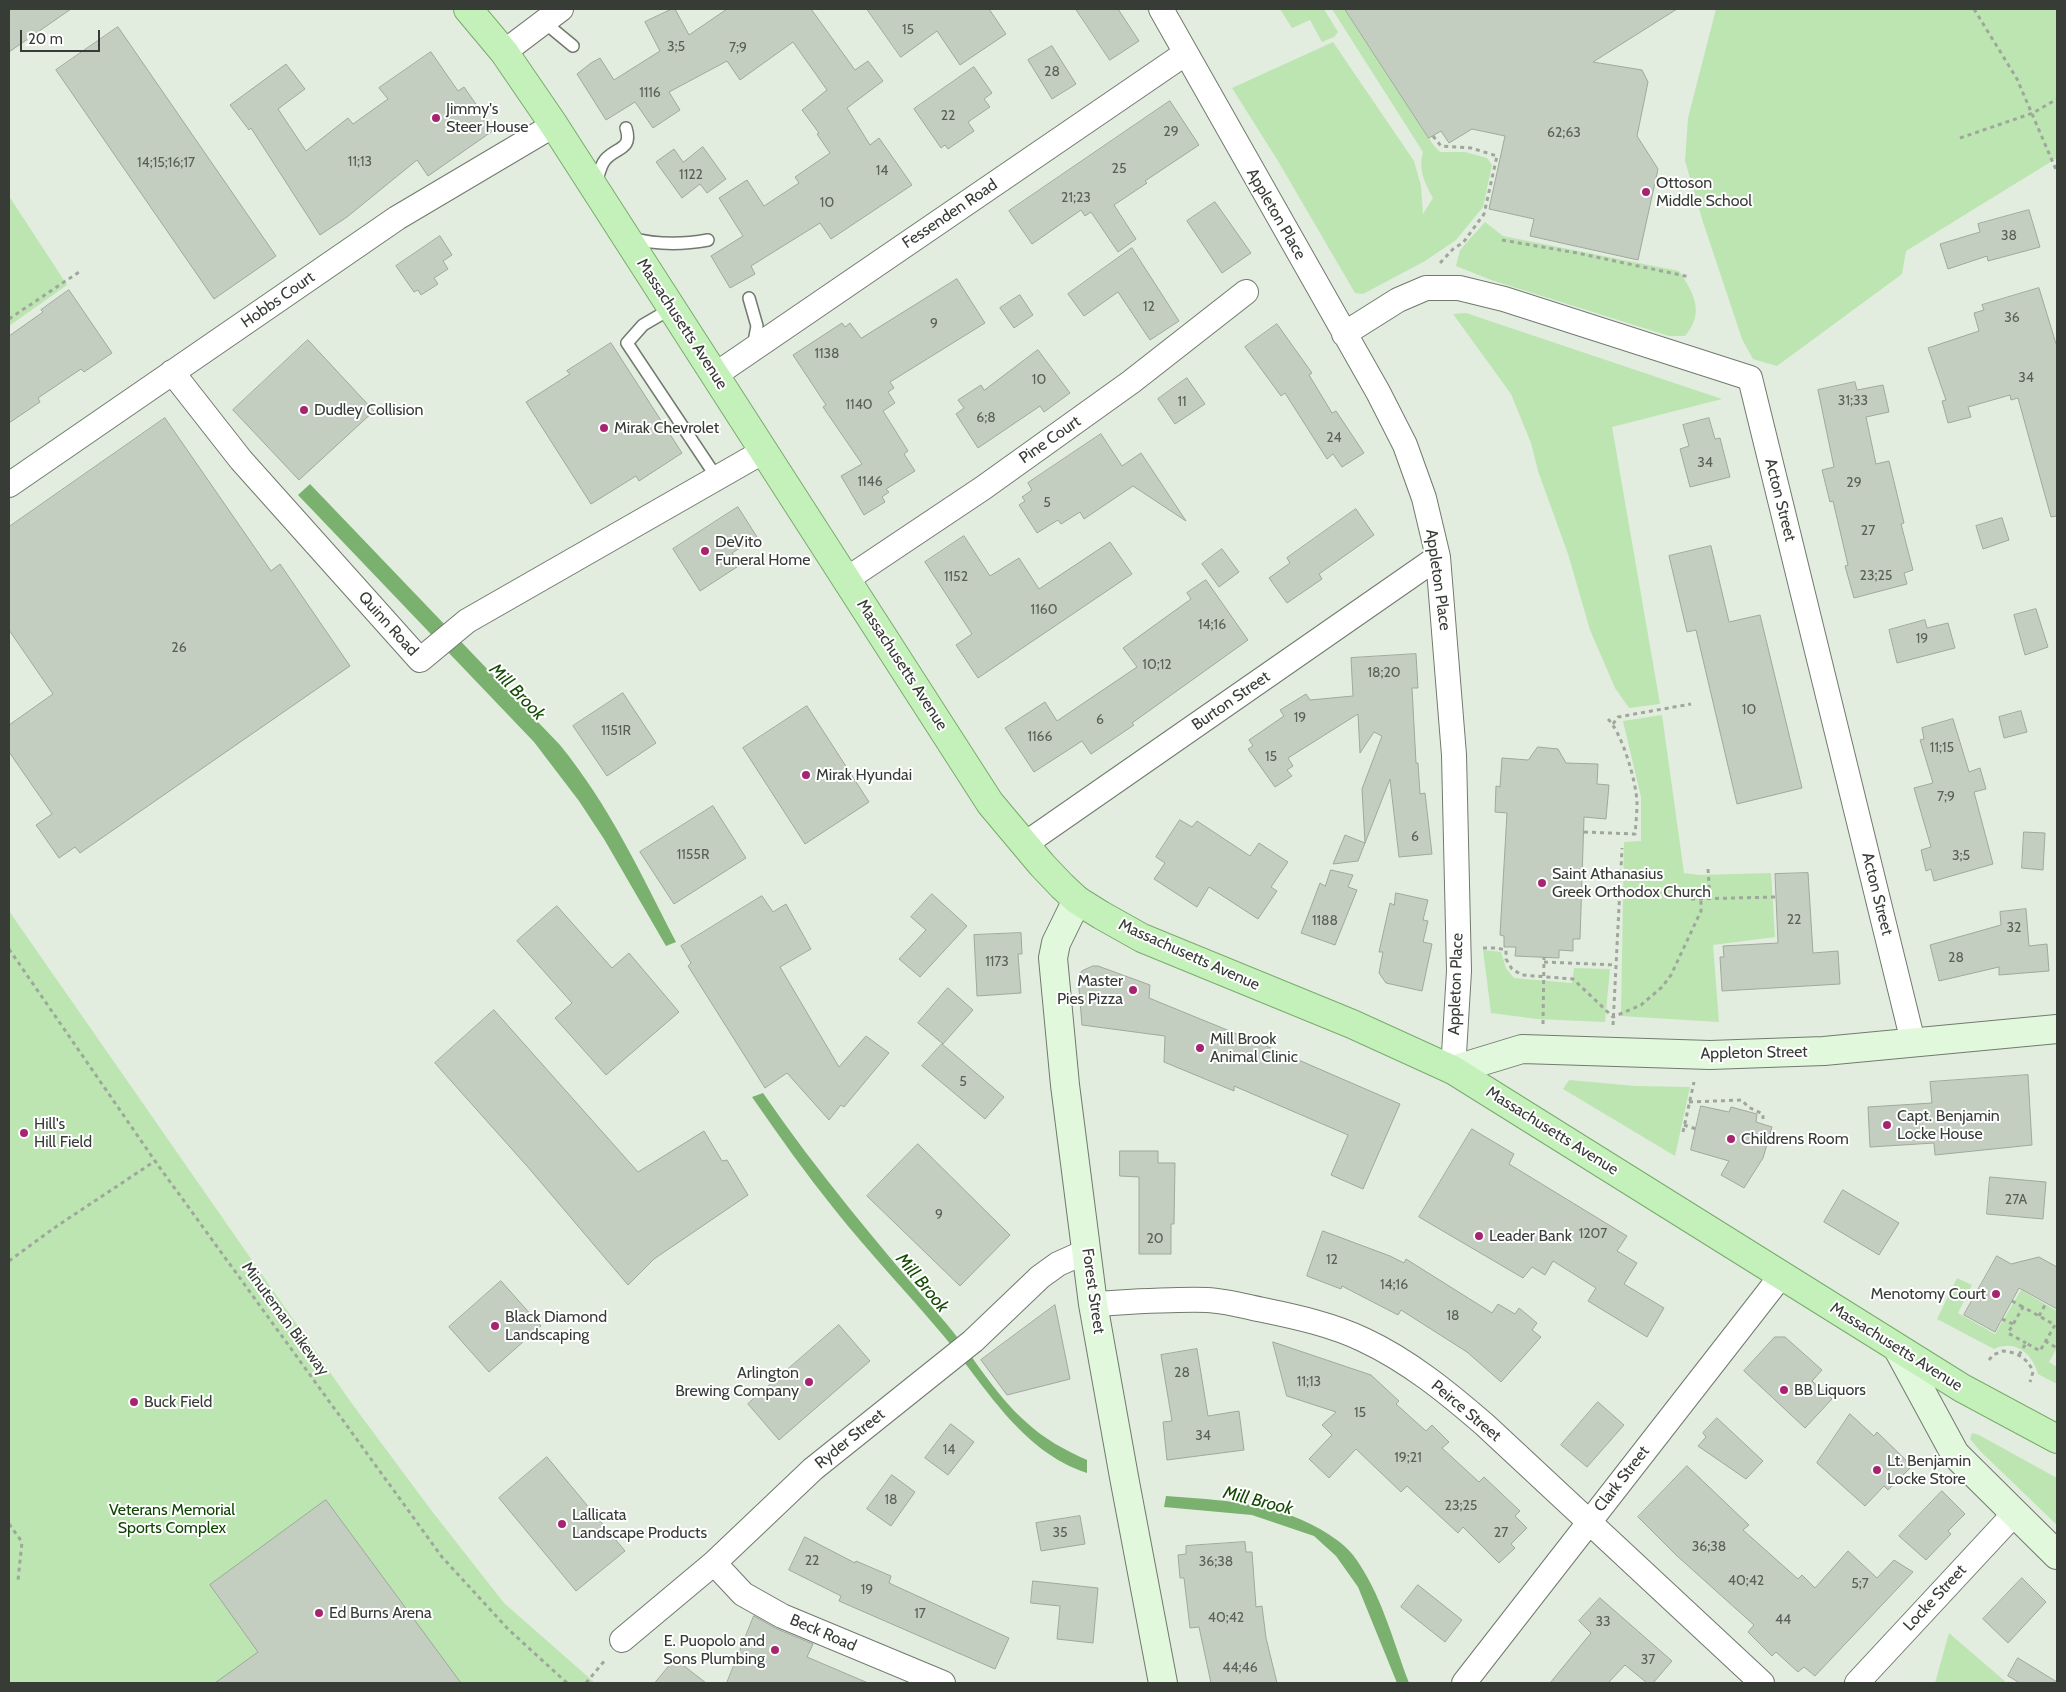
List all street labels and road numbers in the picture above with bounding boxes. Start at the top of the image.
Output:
street label: Appleton Place [1242,165,1310,263]
street label: Fessenden Road [899,175,1001,253]
street label: Massachusetts Avenue [632,255,732,393]
street label: Hobbs Court [238,268,318,332]
street label: Pine Court [1016,412,1084,468]
street label: Acton Street [1760,457,1800,543]
street label: Appleton Place [1421,528,1455,632]
street label: Quinn Road [354,588,422,660]
street label: Massachusetts Avenue [852,596,952,734]
street label: Burton Street [1188,667,1274,735]
street label: Acton Street [1857,851,1897,937]
street label: Massachusetts Avenue [1115,915,1263,995]
street label: Appleton Place [1445,933,1467,1035]
street label: Appleton Street [1700,1042,1808,1064]
street label: Massachusetts Avenue [1482,1082,1622,1180]
street label: Forest Street [1077,1247,1109,1335]
street label: Minuteman Bikeway [237,1258,333,1380]
street label: Massachusetts Avenue [1826,1298,1966,1396]
street label: Peirce Street [1427,1376,1505,1446]
street label: Ryder Street [811,1405,889,1473]
street label: Clark Street [1590,1442,1654,1516]
street label: Locke Street [1899,1561,1971,1635]
street label: Beck Road [787,1610,859,1656]

